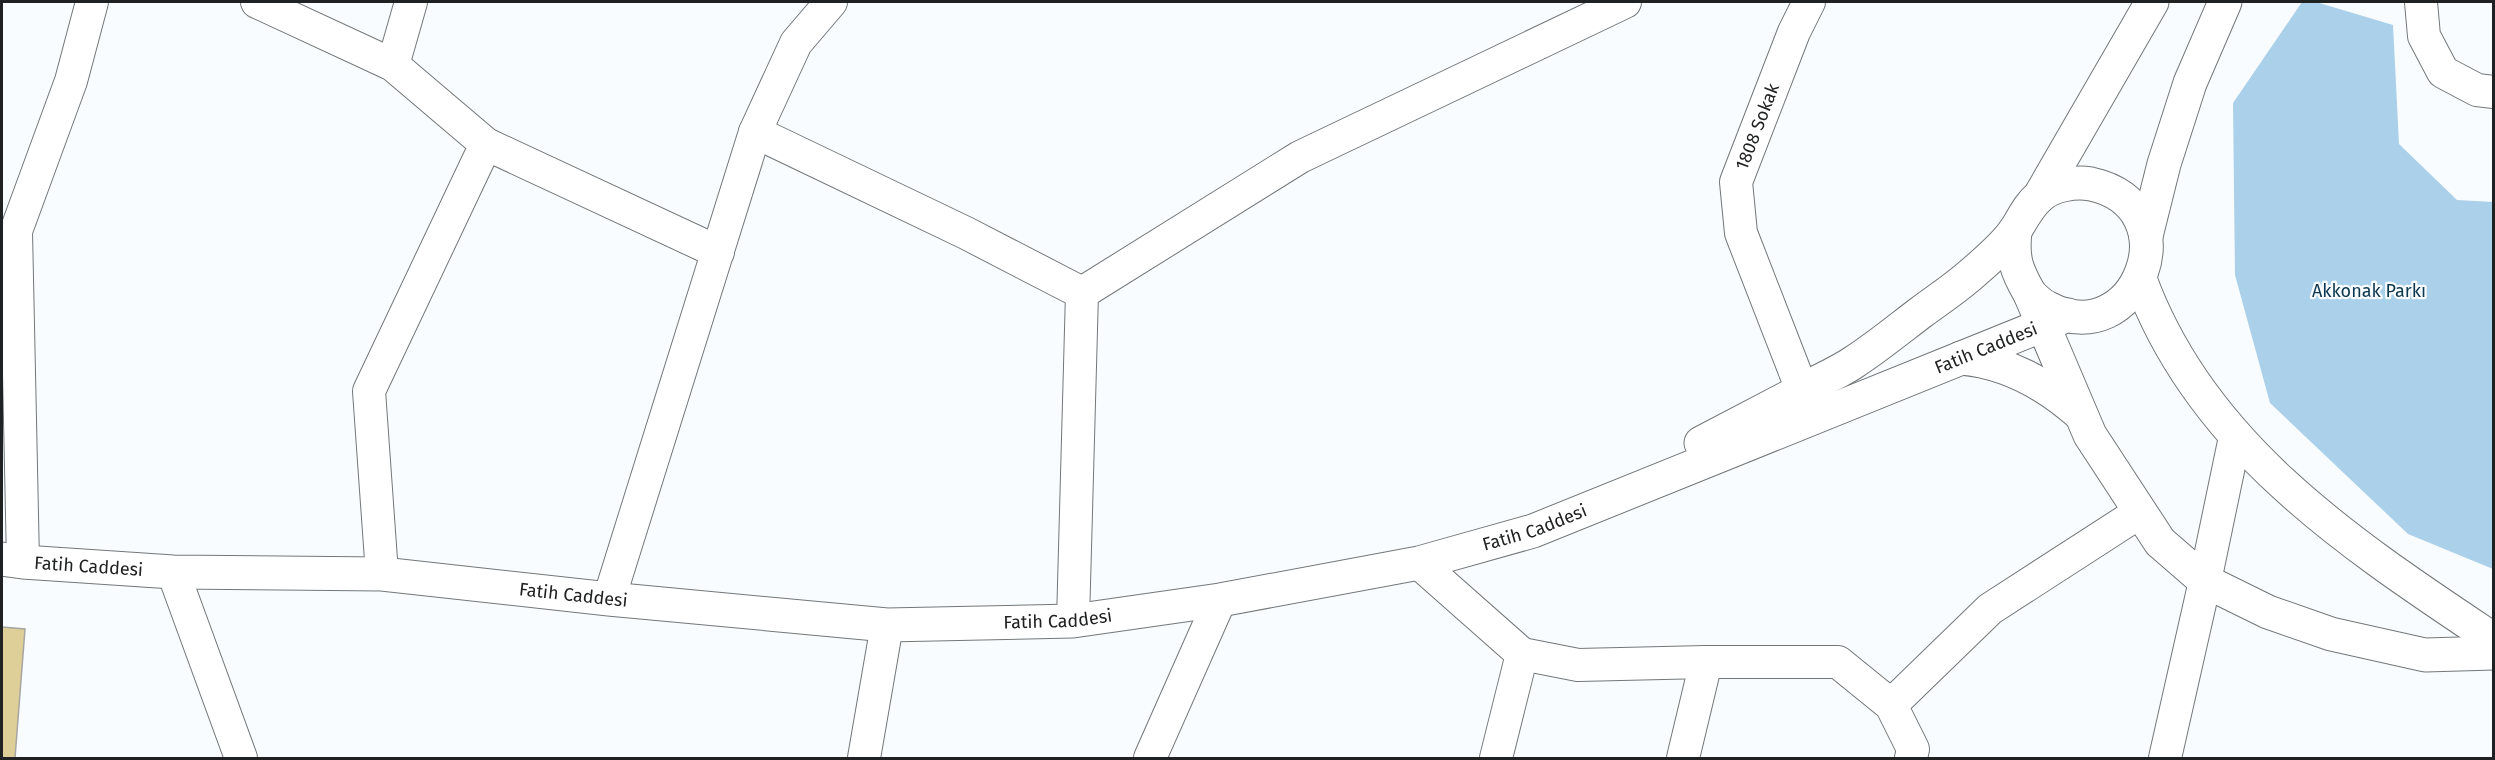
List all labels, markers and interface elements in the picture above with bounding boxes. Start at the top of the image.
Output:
street label: 1808 Sokak [1731,80,1784,173]
park label: Akkonak Parkı [2312,280,2426,302]
street label: Fatih Caddesi [1931,318,2041,379]
street label: Fatih Caddesi [1480,499,1590,556]
street label: Fatih Caddesi [34,552,144,581]
street label: Fatih Caddesi [518,578,629,612]
street label: Fatih Caddesi [1003,605,1113,633]

